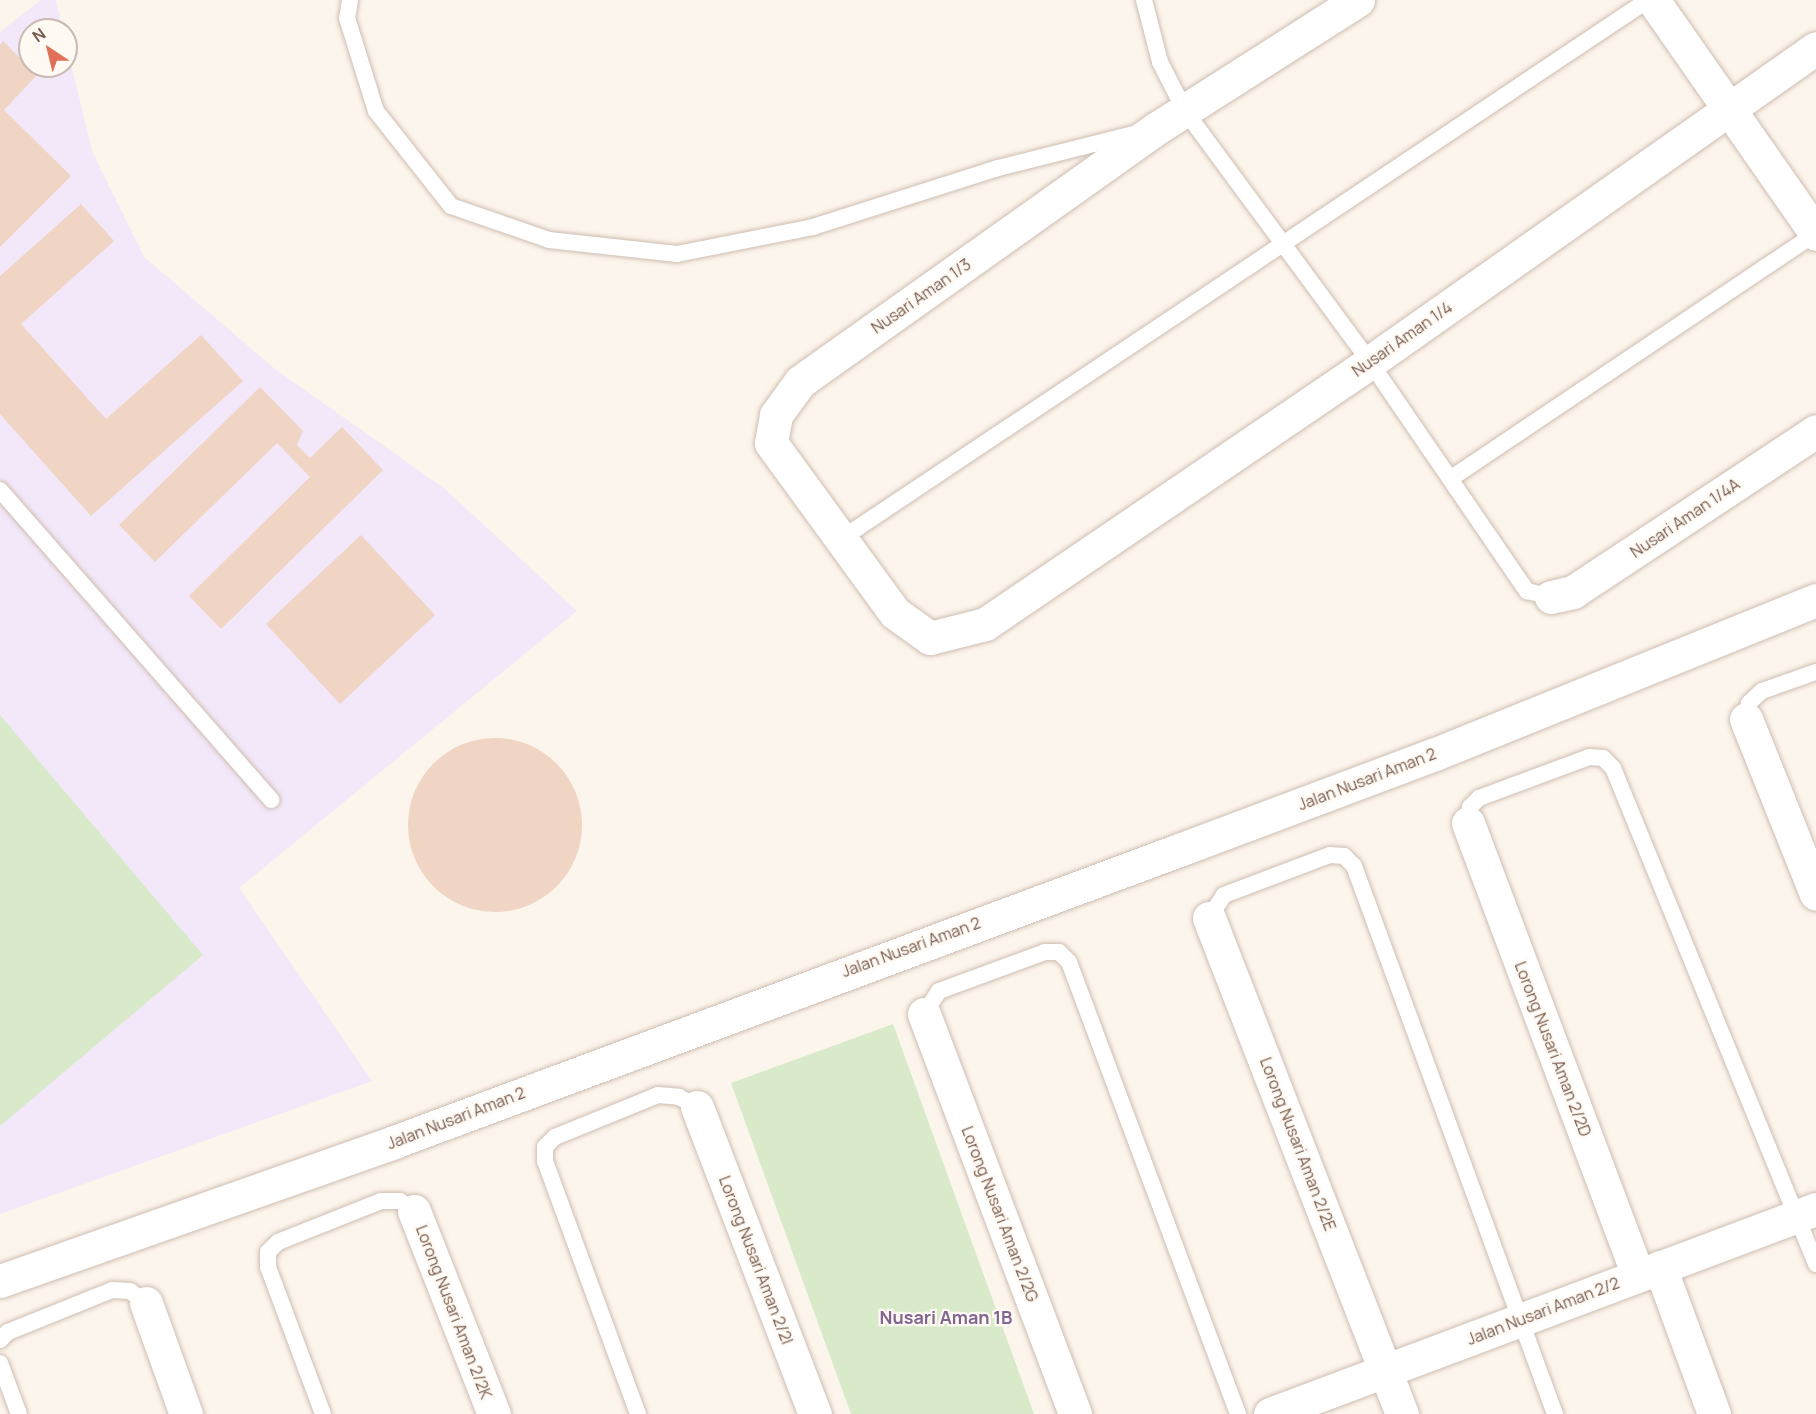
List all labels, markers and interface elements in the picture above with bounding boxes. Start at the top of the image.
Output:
north arrow [18,18,78,78]
text: N [28,23,50,47]
street label: Nusari Aman 1/3 [868,255,974,337]
street label: Nusari Aman 1/4 [1348,297,1456,381]
street label: Nusari Aman 1/4A [1627,474,1743,562]
street label: Jalan Nusari Aman 2 [1295,744,1439,814]
street label: Jalan Nusari Aman 2 [839,913,983,981]
street label: Lorong Nusari Aman 2/2D [1511,959,1595,1139]
street label: Lorong Nusari Aman 2/2E [1256,1055,1340,1233]
street label: Jalan Nusari Aman 2 [384,1083,528,1153]
street label: Lorong Nusari Aman 2/2G [958,1124,1042,1304]
street label: Lorong Nusari Aman 2/2I [715,1173,797,1347]
street label: Lorong Nusari Aman 2/2K [412,1222,496,1402]
street label: Jalan Nusari Aman 2/2 [1464,1273,1622,1349]
district label: Nusari Aman 1B [880,1306,1012,1328]

